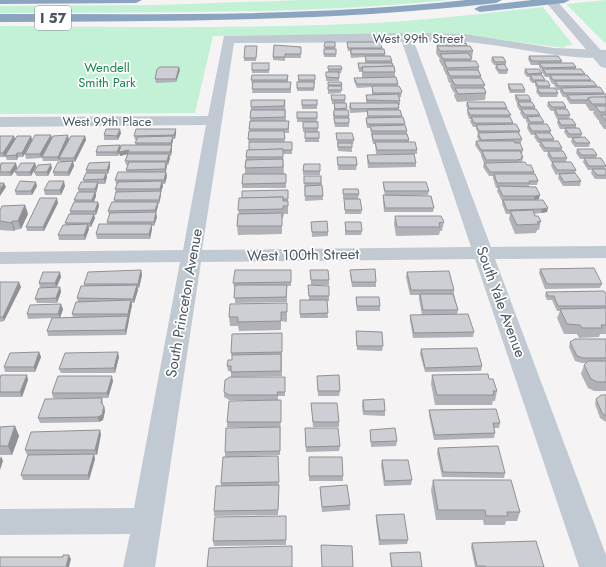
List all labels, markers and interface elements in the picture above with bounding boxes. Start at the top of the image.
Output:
road number: I 57 [35,6,71,30]
street label: West 99th Street [373,29,464,48]
park label: Wendell Smith Park [78,58,136,92]
street label: West 99th Place [63,112,152,131]
street label: South Princeton Avenue [160,227,208,379]
street label: West 100th Street [247,243,360,267]
street label: South Yale Avenue [471,243,531,361]

